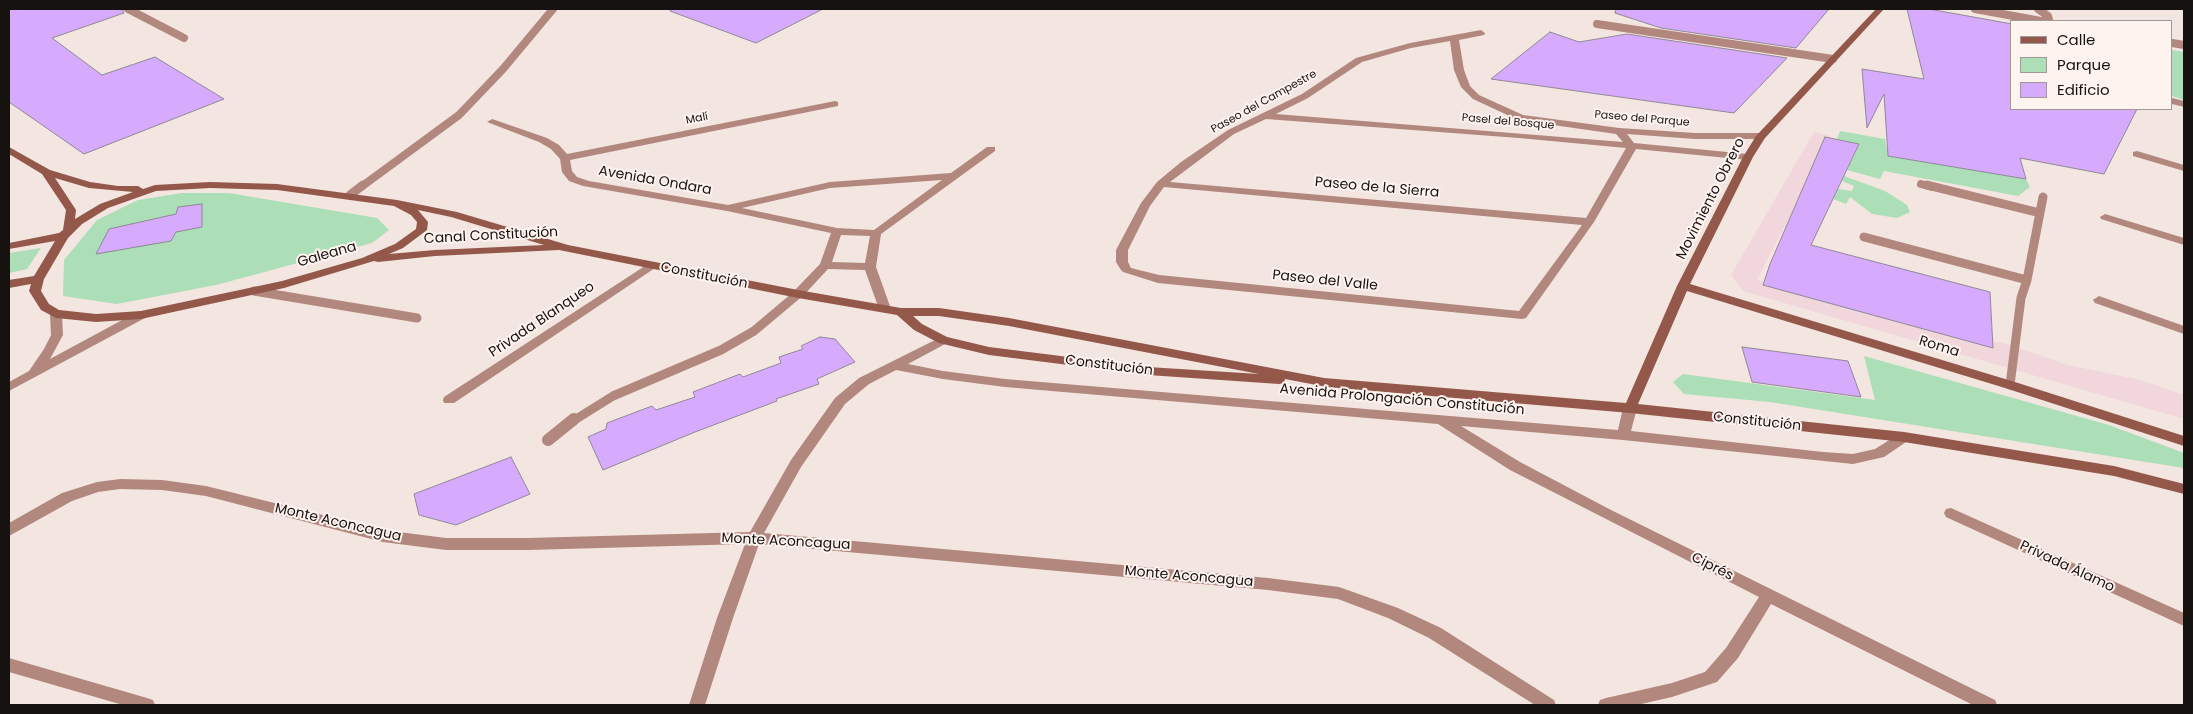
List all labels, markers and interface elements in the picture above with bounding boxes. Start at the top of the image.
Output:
legend [2010,20,2173,110]
text: Calle [2057,29,2095,50]
text: Parque [2057,54,2110,75]
street label: Paseo del Campestre [1209,68,1319,136]
text: Edificio [2057,79,2110,100]
street label: Paseo del Parque [1594,108,1690,130]
street label: Malí [685,110,709,128]
street label: Pasel del Bosque [1461,111,1555,133]
street label: Movimiento Obrero [1673,135,1749,263]
street label: Avenida Ondara [597,163,713,199]
street label: Paseo de la Sierra [1314,174,1440,202]
street label: Canal Constitución [423,224,559,248]
street label: Galeana [296,239,358,271]
street label: Constitución [659,259,749,293]
street label: Paseo del Valle [1271,267,1379,295]
street label: Privada Blanqueo [486,279,598,361]
street label: Roma [1917,333,1961,361]
street label: Constitución [1064,352,1154,380]
street label: Avenida Prolongación Constitución [1279,381,1525,419]
street label: Constitución [1712,409,1802,435]
street label: Monte Aconcagua [273,500,403,546]
street label: Monte Aconcagua [721,530,851,554]
street label: Privada Álamo [2017,538,2117,596]
street label: Ciprés [1688,549,1736,585]
street label: Monte Aconcagua [1124,563,1254,591]

